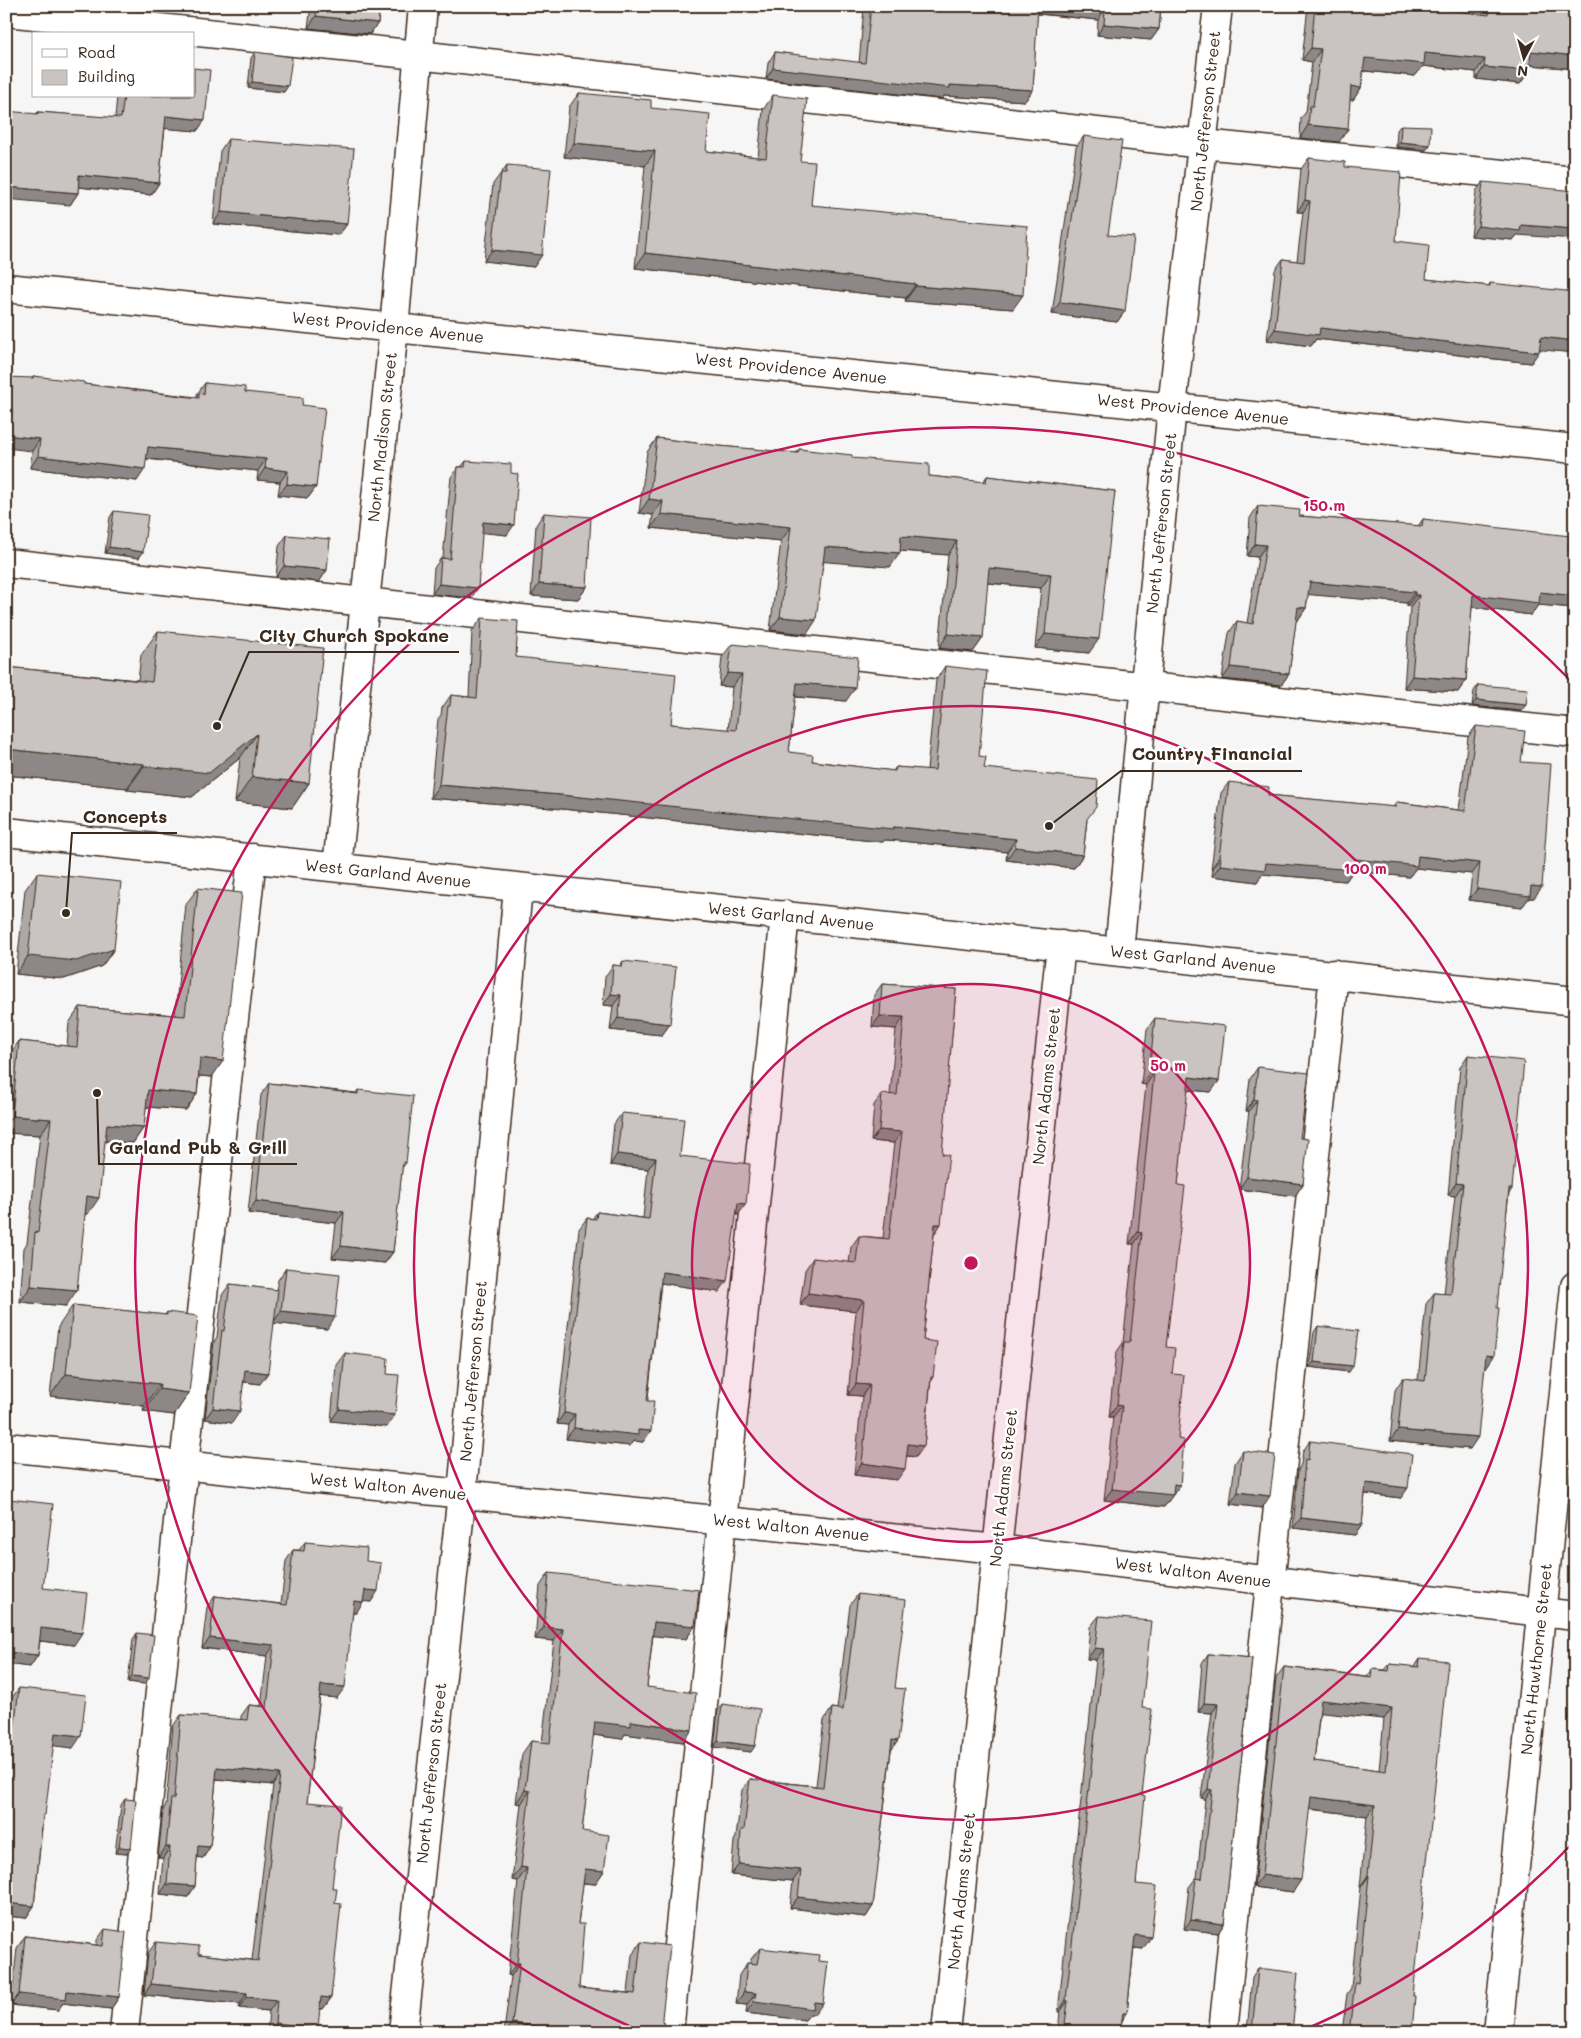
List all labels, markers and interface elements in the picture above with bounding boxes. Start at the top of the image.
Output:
street label: North Jefferson Street [1185,29,1224,212]
legend [32,32,195,98]
north arrow [1498,32,1548,82]
text: Road [78,42,115,62]
text: N [1516,61,1529,81]
text: Building [78,66,135,86]
street label: West Providence Avenue [291,306,485,347]
street label: West Providence Avenue [694,347,888,388]
street label: North Madison Street [362,351,401,523]
street label: West Providence Avenue [1096,388,1290,429]
street label: North Jefferson Street [1141,431,1180,614]
text: 150 m [1303,495,1345,515]
callout: City Church Spokane [249,619,459,652]
text: City Church Spokane [259,623,449,647]
callout: Country Financial [1121,738,1302,771]
text: Country Financial [1132,741,1292,765]
callout: Concepts [72,800,177,833]
text: Concepts [83,804,167,828]
street label: West Garland Avenue [304,853,472,892]
text: 100 m [1343,858,1387,878]
street label: West Garland Avenue [707,896,875,935]
street label: West Garland Avenue [1109,939,1277,978]
street label: North Adams Street [1027,1006,1064,1166]
text: 50 m [1150,1055,1186,1075]
callout: Garland Pub & Grill [99,1131,297,1164]
text: Garland Pub & Grill [109,1135,287,1159]
centre of rings [962,1254,980,1272]
street label: North Jefferson Street [454,1280,491,1462]
street label: North Adams Street [984,1408,1021,1568]
street label: West Walton Avenue [308,1467,468,1504]
street label: West Walton Avenue [711,1508,871,1545]
street label: West Walton Avenue [1113,1551,1273,1592]
street label: North Hawthorne Street [1515,1562,1556,1756]
street label: North Jefferson Street [411,1681,450,1864]
street label: North Adams Street [942,1811,979,1971]

